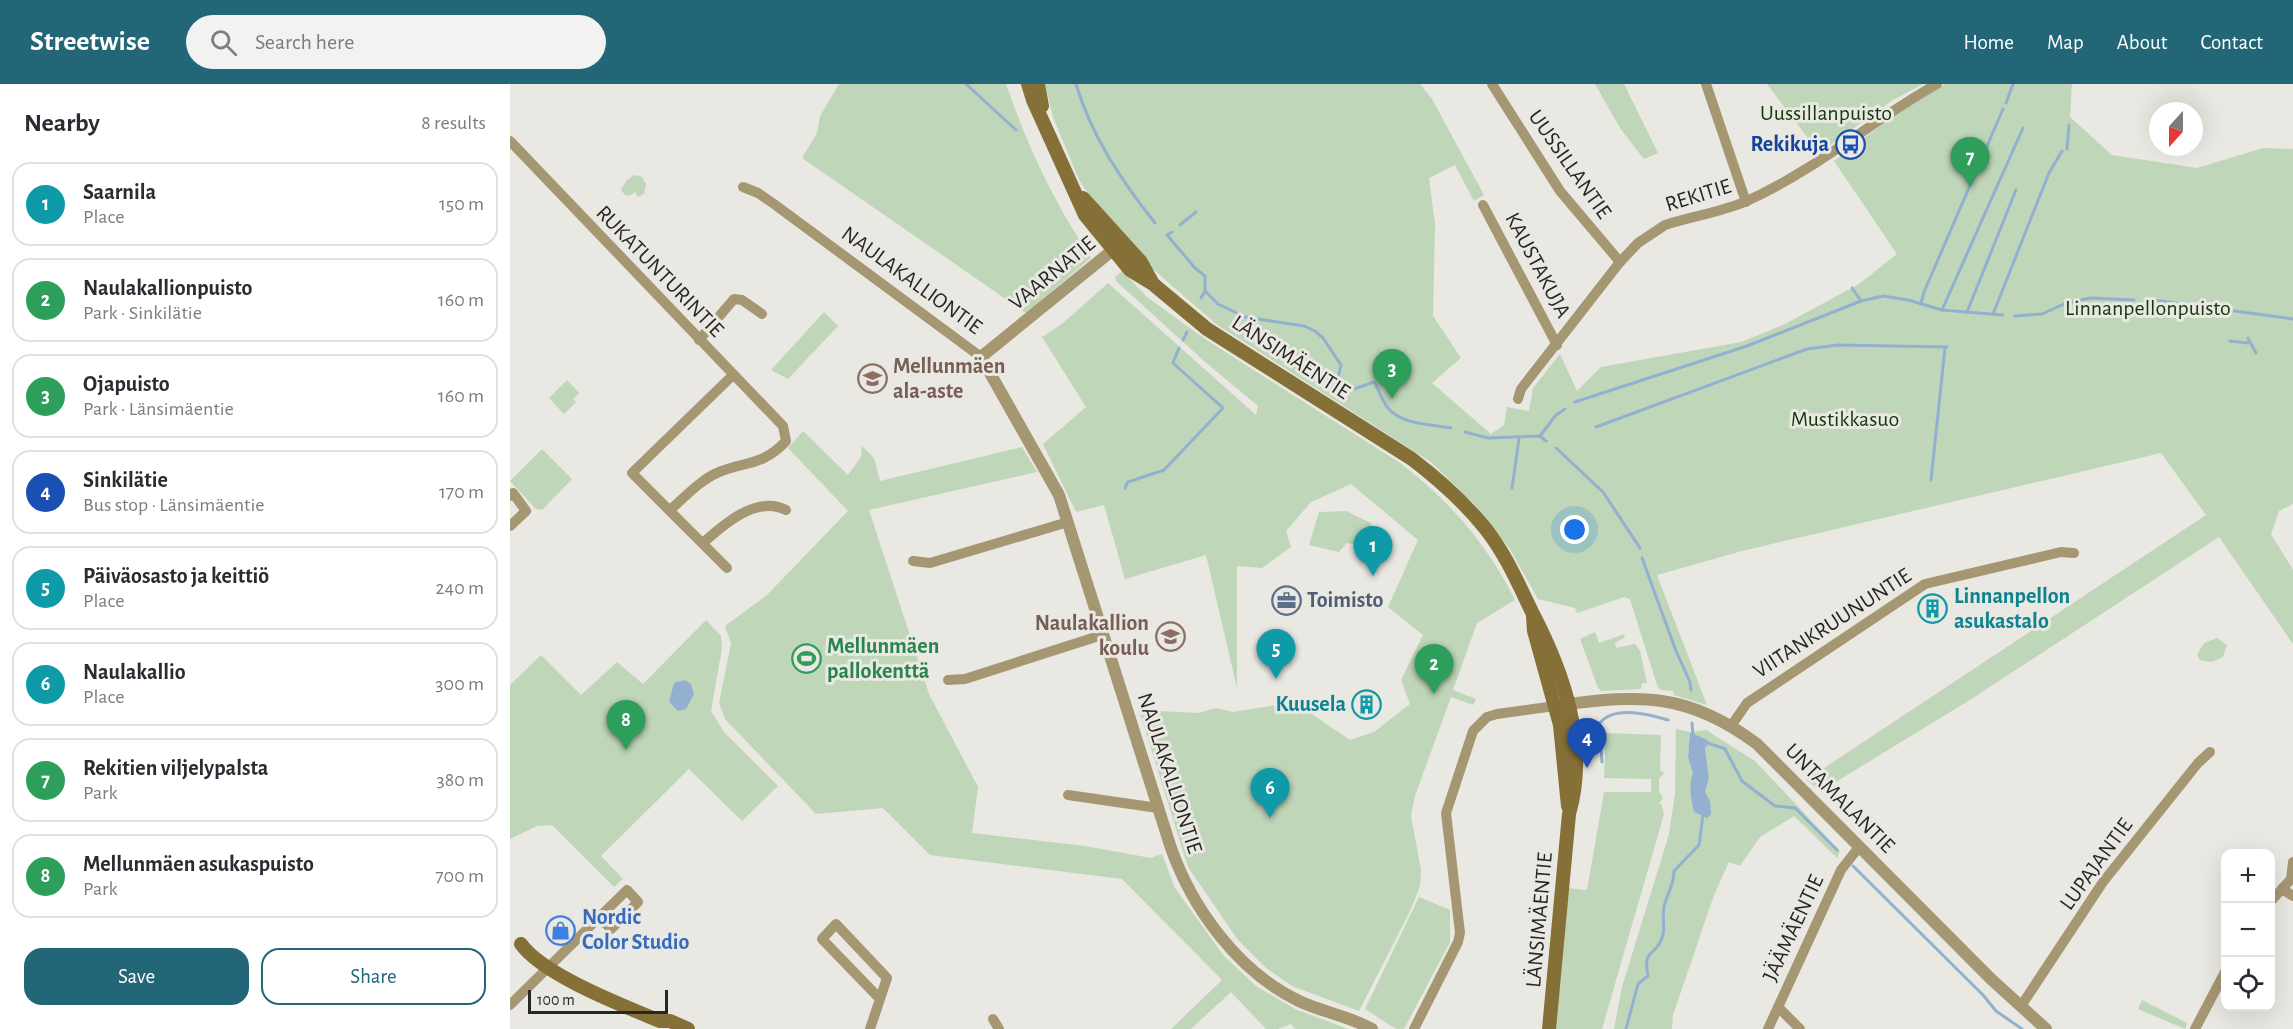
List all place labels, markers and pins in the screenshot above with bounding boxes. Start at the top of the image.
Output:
bus stop icon: Rekikuja [1834,128,1866,160]
place label: Rekikuja [1751,133,1829,156]
pin: 7 [1950,138,1990,187]
pin: 3 [1372,350,1412,399]
place label: Mellunmäen ala-aste [893,355,1005,402]
school or university icon: Mellunmäen ala-aste [856,363,888,395]
pin: 1 [1354,526,1392,576]
office icon: Toimisto [1270,584,1302,616]
place label: Linnanpellon asukastalo [1954,585,2070,632]
place label: Toimisto [1307,589,1384,611]
building icon: Linnanpellon asukastalo [1917,593,1949,625]
place label: Naulakallion koulu [1035,612,1150,659]
school or university icon: Naulakallion koulu [1154,620,1186,652]
pin: 5 [1256,630,1296,679]
place label: Mellunmäen pallokenttä [827,635,939,682]
sports icon: Mellunmäen pallokenttä [790,643,822,675]
pin: 2 [1414,644,1454,694]
building icon: Kuusela [1351,688,1383,720]
place label: Kuusela [1275,693,1346,715]
pin: 8 [606,700,646,750]
pin: 4 [1568,718,1606,768]
pin: 6 [1250,768,1290,818]
place label: Nordic Color Studio [582,906,690,953]
shop icon: Nordic Color Studio [545,914,577,946]

